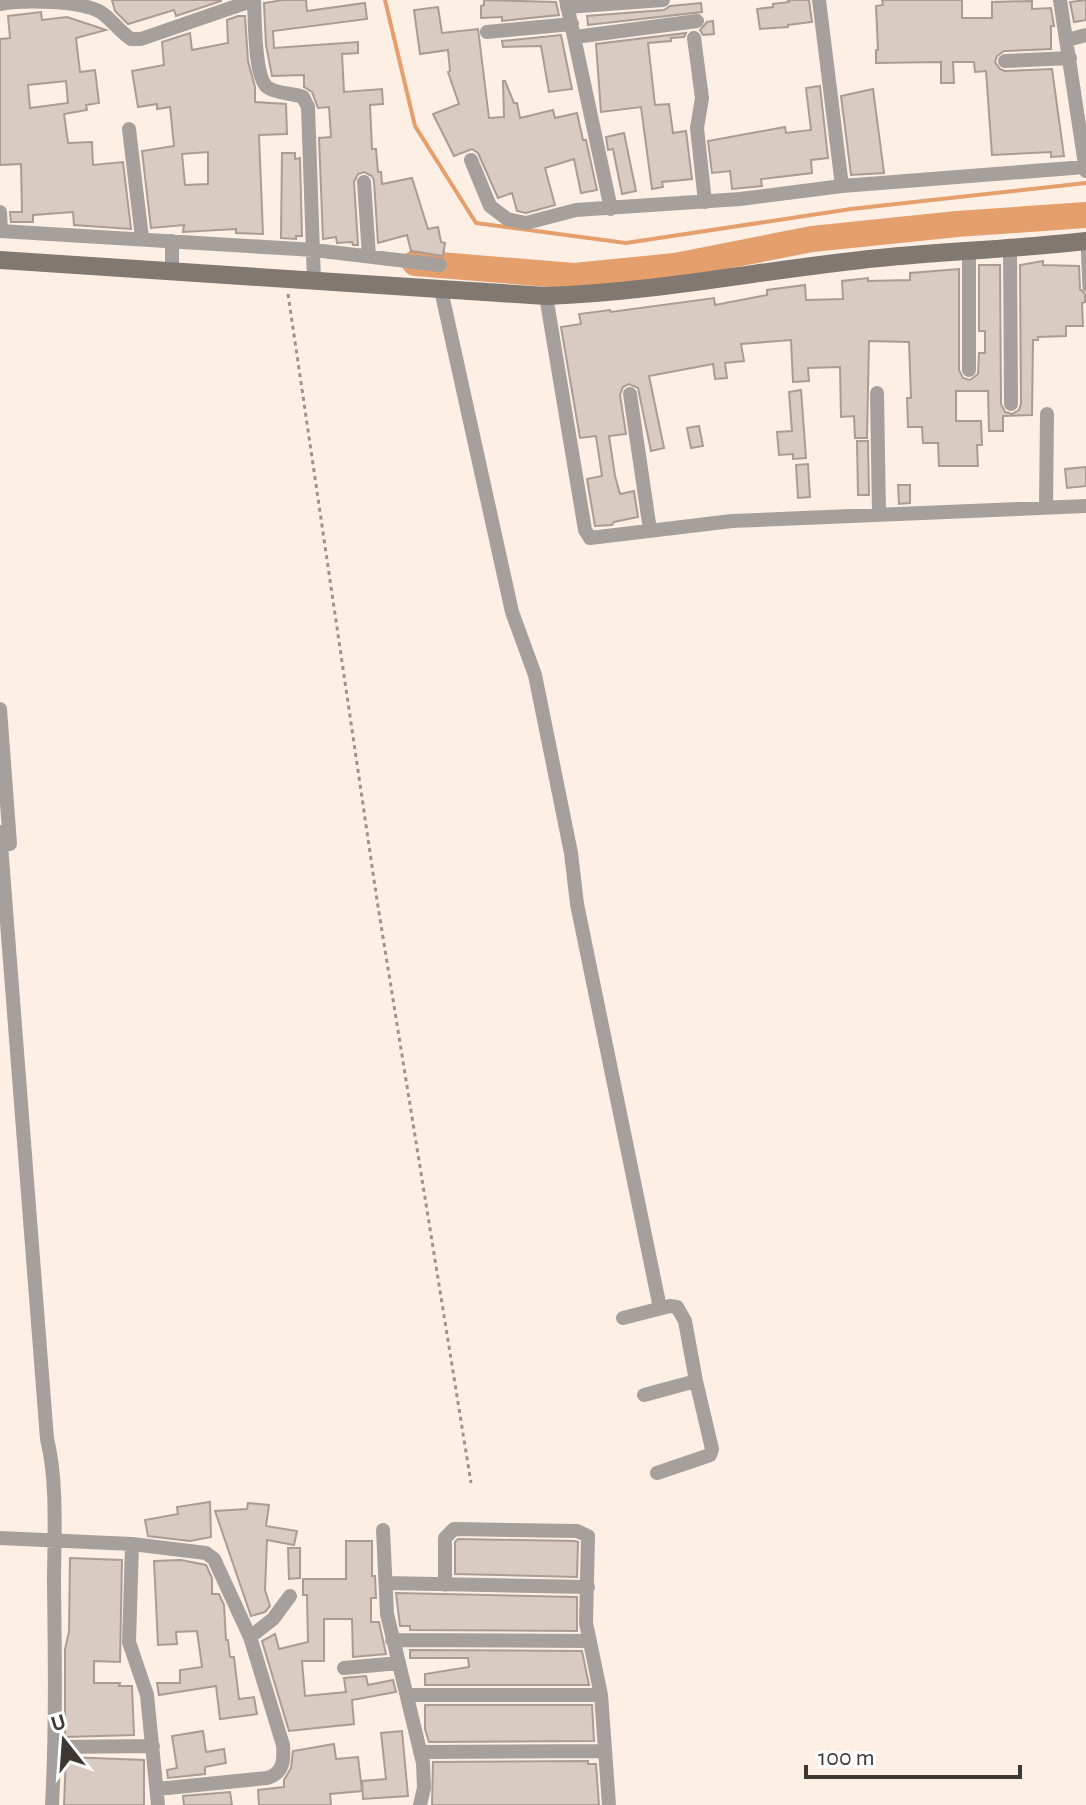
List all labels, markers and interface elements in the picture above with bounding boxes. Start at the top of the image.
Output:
north arrow [24,1701,104,1781]
text: U [49,1710,68,1735]
scale bar [806,1729,1020,1779]
text: 100 m [818,1746,875,1770]

